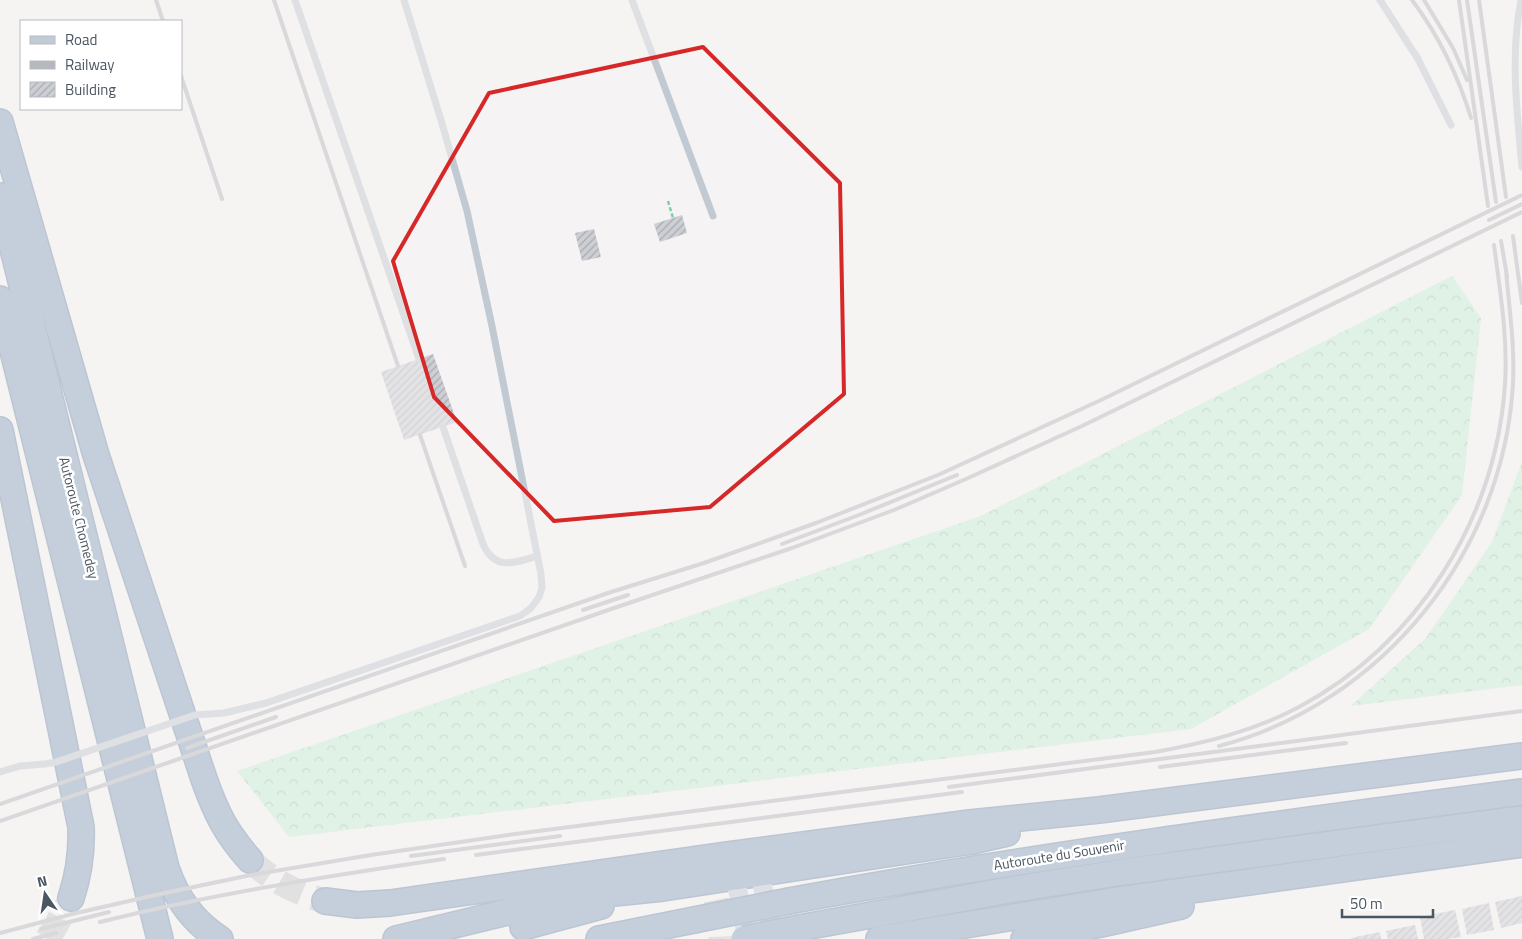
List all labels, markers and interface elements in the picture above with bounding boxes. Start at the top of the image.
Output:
legend [20,20,182,110]
text: Road [65,28,97,51]
text: Railway [65,53,115,76]
text: Building [65,78,116,101]
street label: Autoroute Chomedey [54,455,105,581]
street label: Autoroute du Souvenir [992,834,1126,875]
north arrow [20,869,70,919]
text: N [35,870,49,892]
scale bar [1342,886,1433,918]
text: 50 m [1350,892,1383,915]

